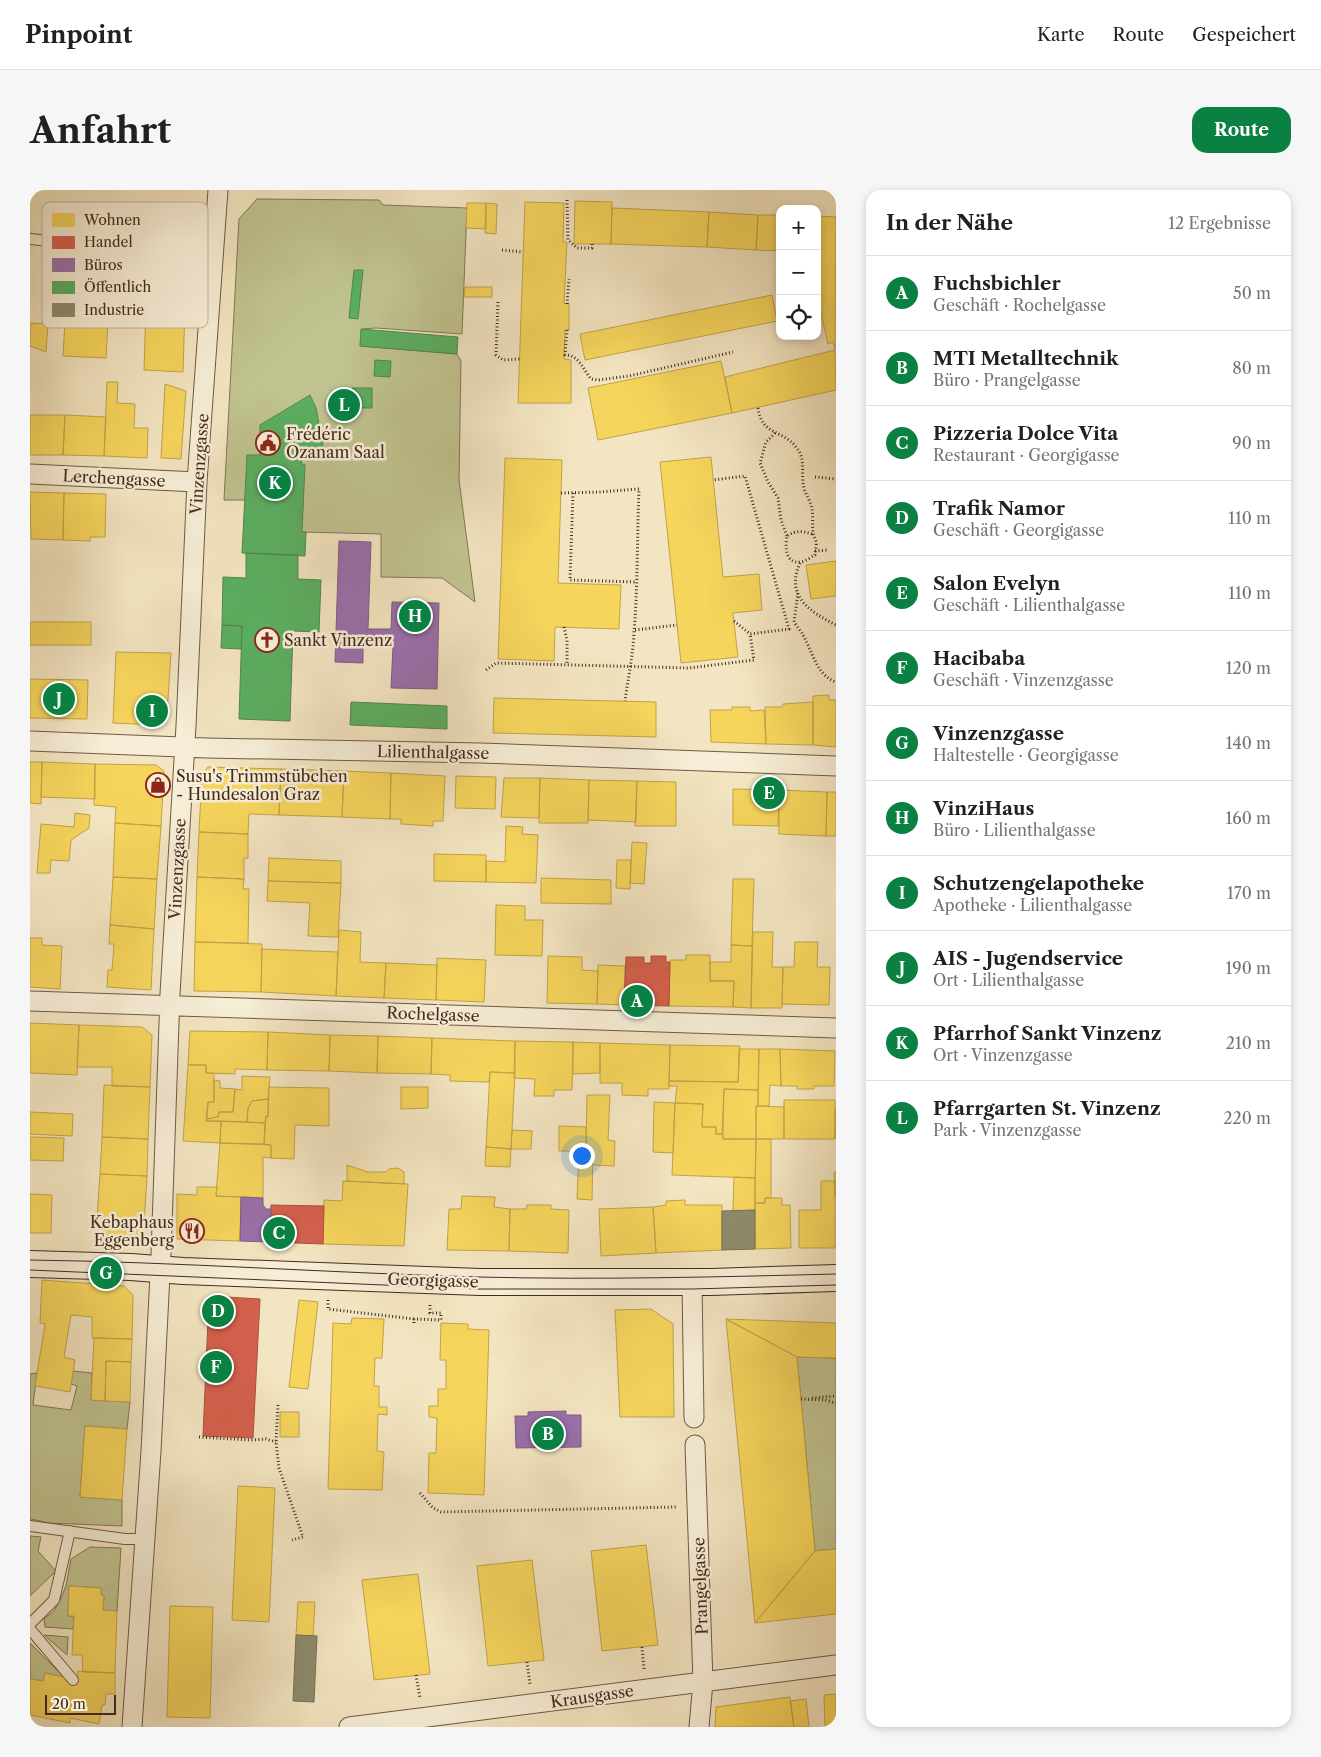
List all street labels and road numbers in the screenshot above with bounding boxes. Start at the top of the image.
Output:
street label: Vinzenzgasse [185,413,213,516]
street label: Lerchengasse [62,465,166,491]
street label: Lilienthalgasse [377,741,489,763]
street label: Vinzenzgasse [164,818,190,921]
street label: Rochelgasse [386,1002,480,1026]
street label: Georgigasse [387,1268,479,1292]
street label: Prangelgasse [688,1537,712,1635]
street label: Krausgasse [549,1680,635,1712]

